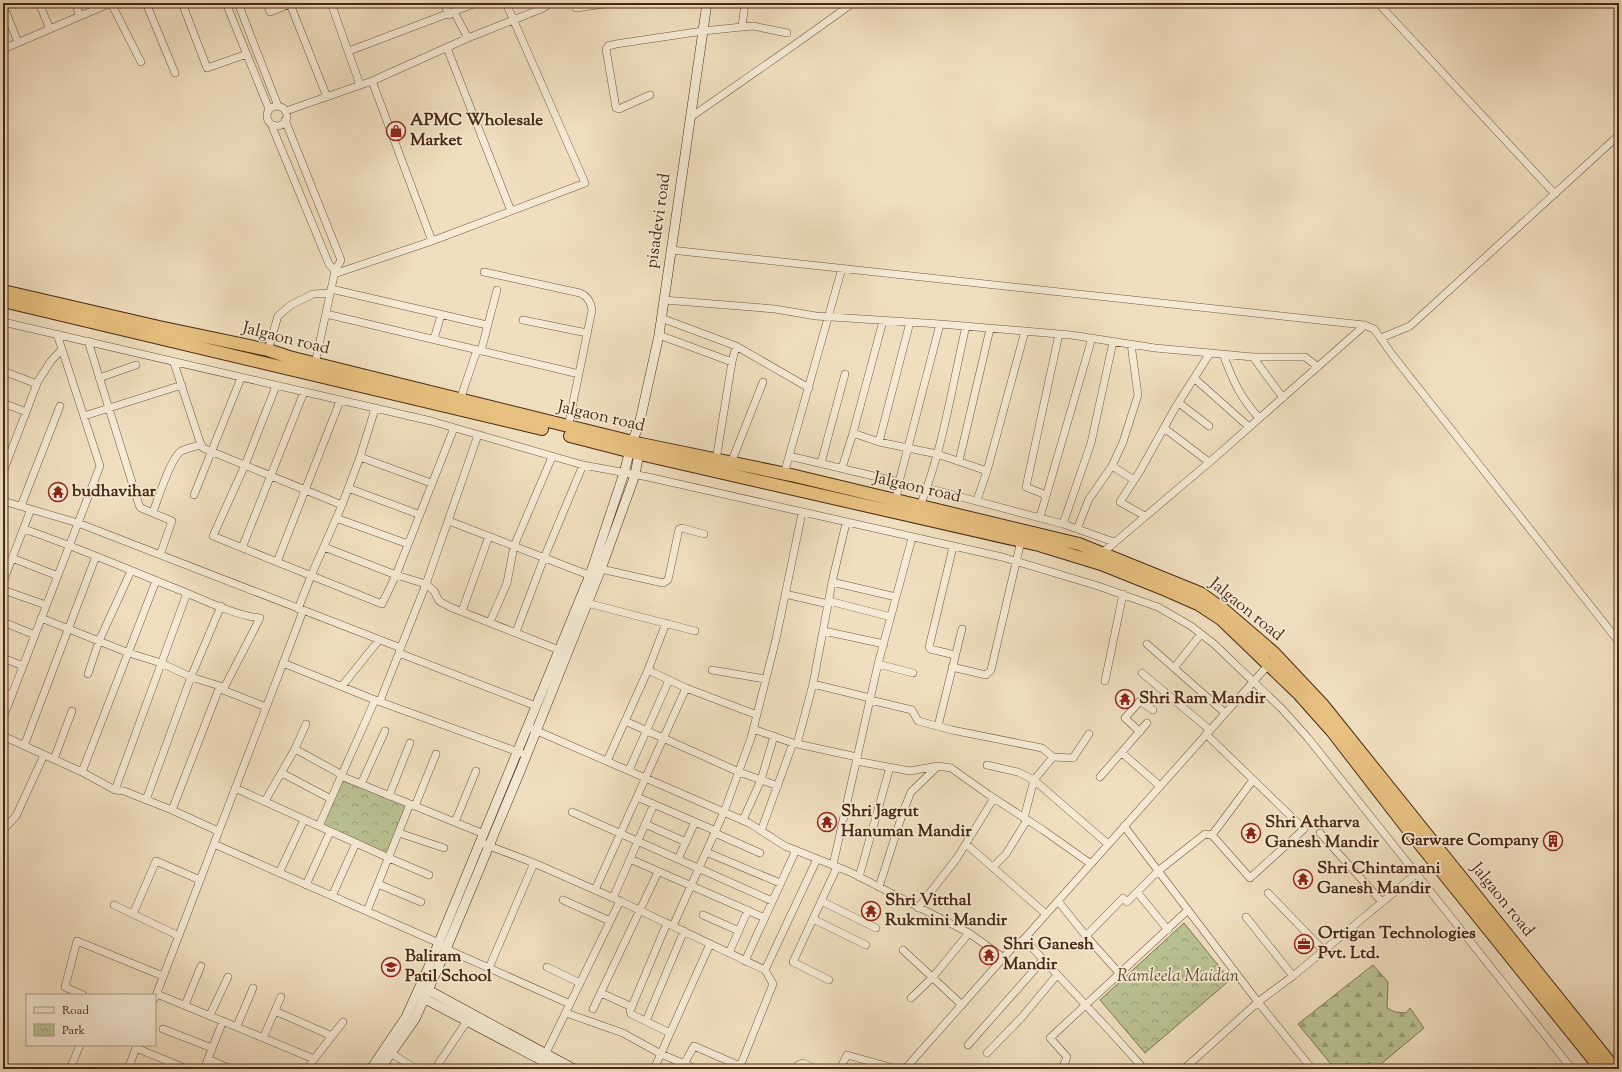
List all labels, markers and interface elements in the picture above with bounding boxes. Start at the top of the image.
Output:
place label: APMC Wholesale Market [410,109,543,153]
shop icon: APMC Wholesale Market [385,120,407,142]
street label: pisadevi road [640,171,678,270]
street label: Jalgaon road [239,316,332,362]
street label: Jalgaon road [554,395,647,439]
street label: Jalgaon road [870,466,963,510]
place label: budhavihar [71,480,157,504]
temple icon: budhavihar [47,481,69,503]
street label: Jalgaon road [1203,572,1288,648]
place label: Shri Ram Mandir [1139,687,1266,711]
temple icon: Shri Ram Mandir [1114,688,1136,710]
place label: Shri Jagrut Hanuman Mandir [841,800,972,844]
temple icon: Shri Jagrut Hanuman Mandir [816,811,838,833]
place label: Shri Atharva Ganesh Mandir [1265,811,1380,855]
temple icon: Shri Atharva Ganesh Mandir [1240,822,1262,844]
place label: Garware Company [1401,829,1540,853]
building icon: Garware Company [1542,830,1564,852]
place label: Shri Chintamani Ganesh Mandir [1317,857,1441,901]
street label: Jalgaon road [1464,857,1540,942]
temple icon: Shri Chintamani Ganesh Mandir [1292,868,1314,890]
place label: Shri Vitthal Rukmini Mandir [885,889,1008,933]
temple icon: Shri Vitthal Rukmini Mandir [860,900,882,922]
place label: Ortigan Technologies Pvt. Ltd. [1318,922,1476,966]
place label: Shri Ganesh Mandir [1003,933,1094,977]
office icon: Ortigan Technologies Pvt. Ltd. [1293,933,1315,955]
temple icon: Shri Ganesh Mandir [978,944,1000,966]
place label: Baliram Patil School [405,945,492,989]
school or university icon: Baliram Patil School [380,956,402,978]
park label: Ramleela Maidan [1117,965,1239,989]
legend [26,994,156,1046]
text: Road [62,1002,89,1020]
text: Park [62,1022,85,1040]

